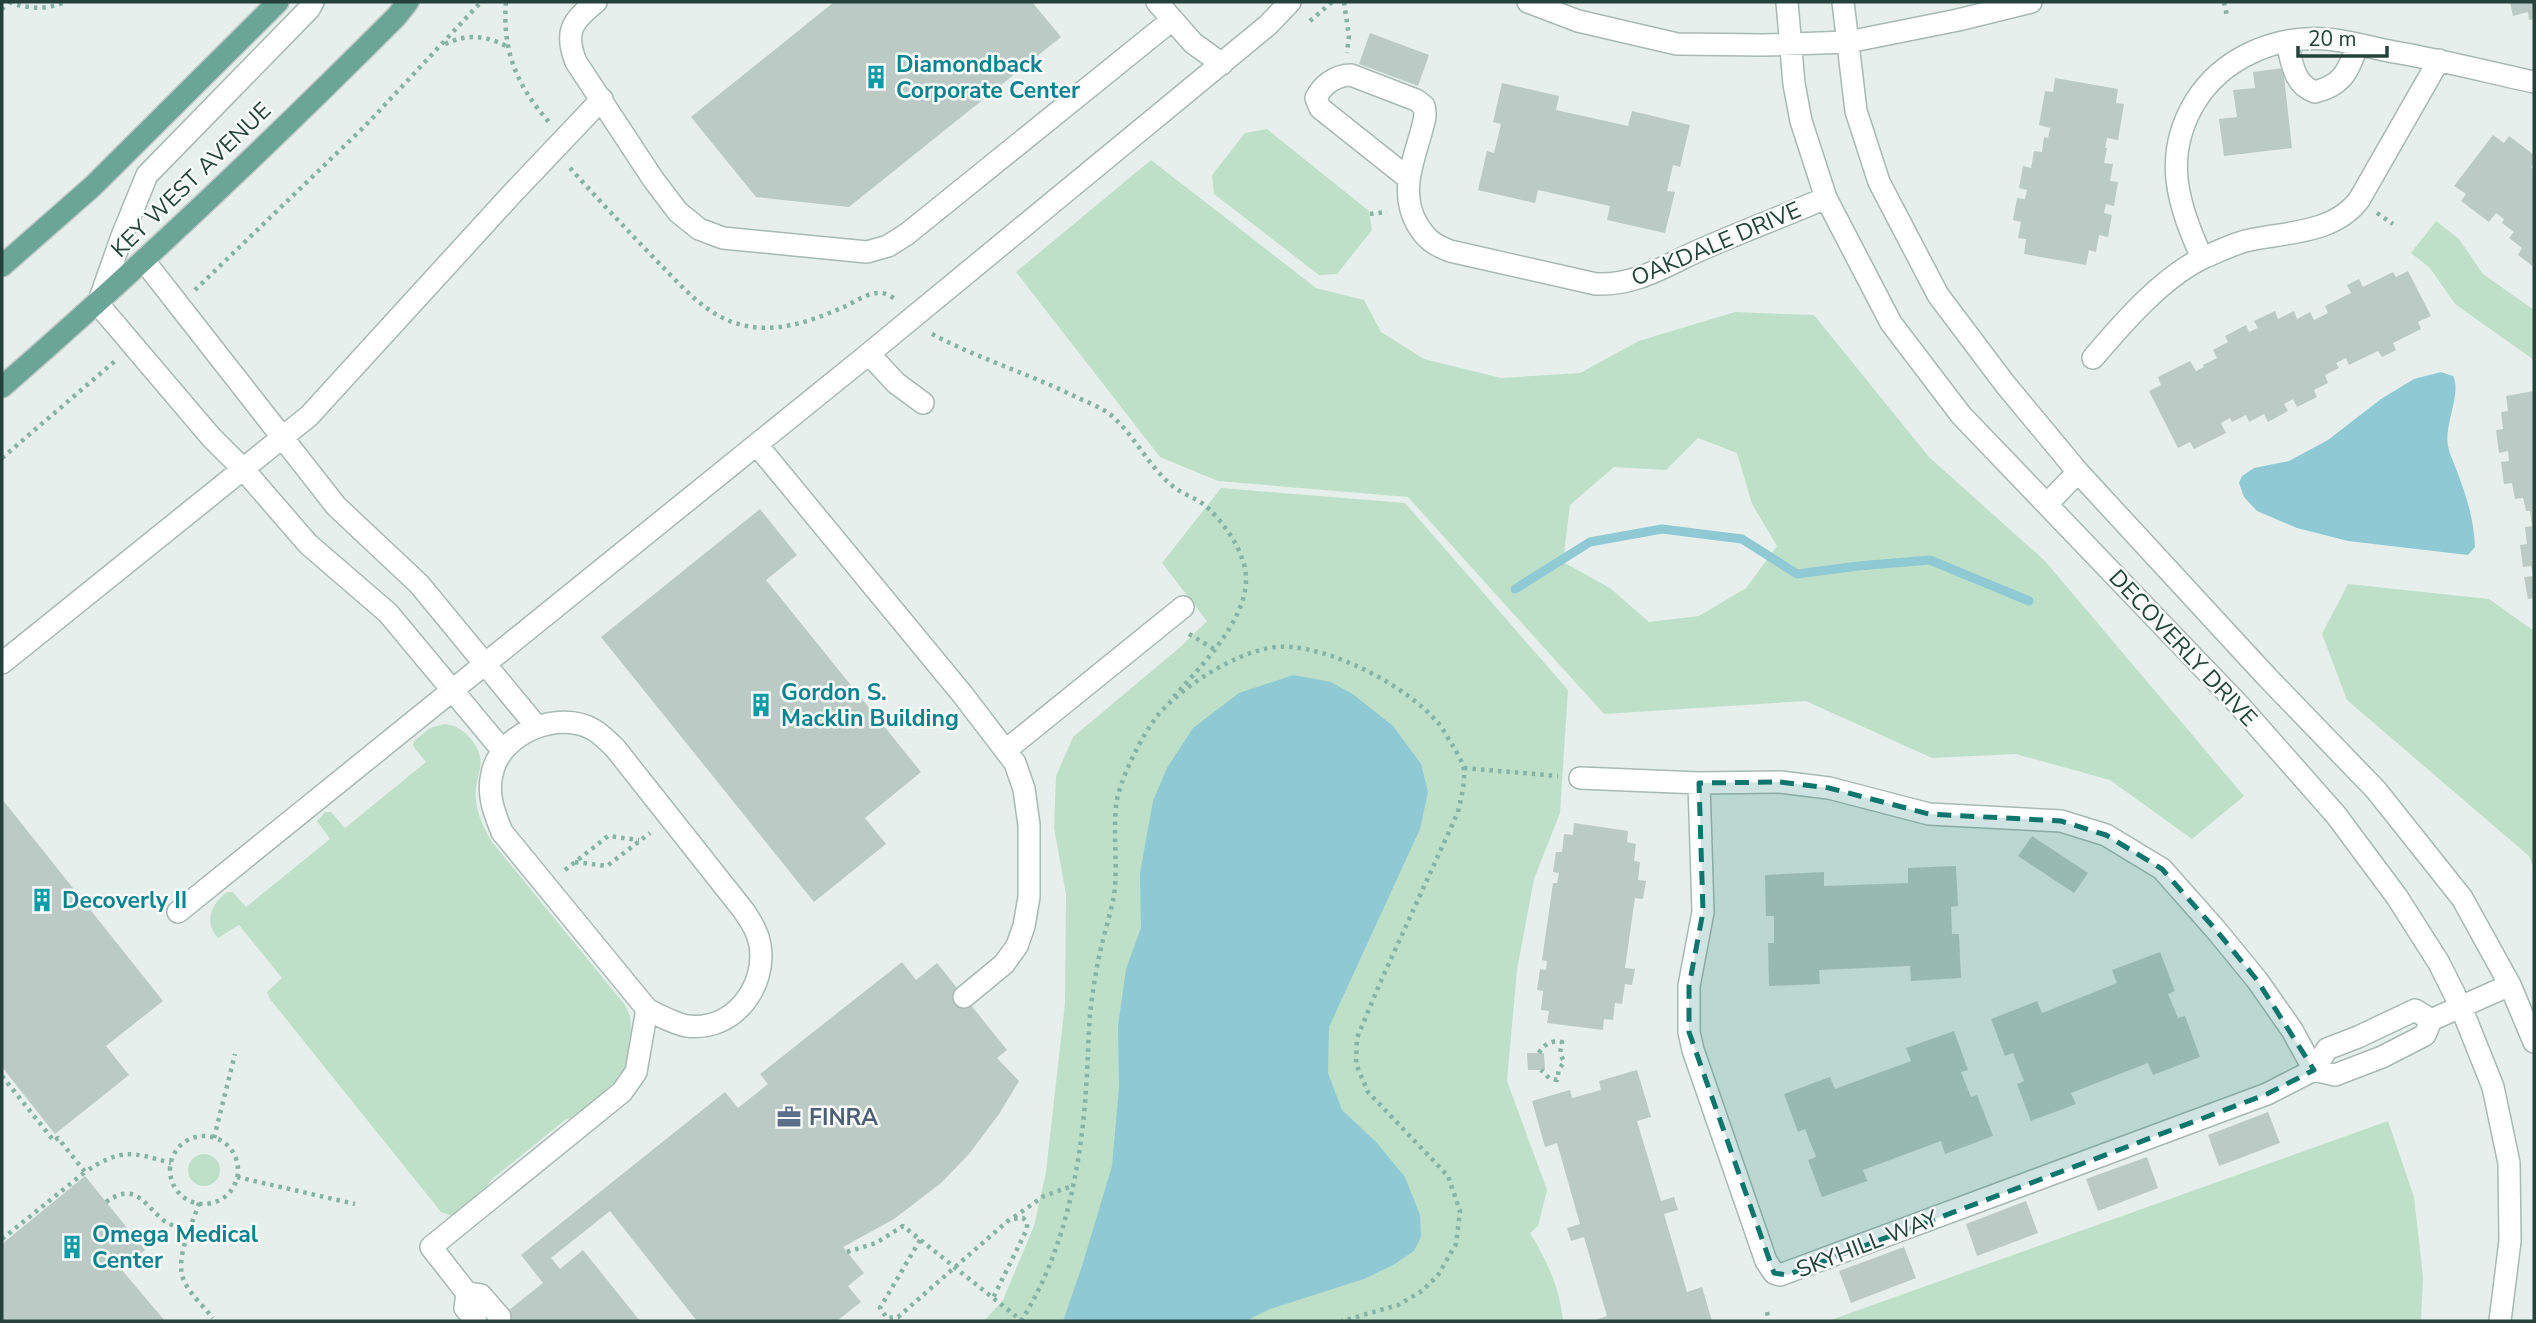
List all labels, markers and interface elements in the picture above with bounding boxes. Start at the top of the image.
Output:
scale bar [2298,14,2387,58]
text: 20 m [2308,25,2357,53]
place label: Diamondback Corporate Center [896,49,1080,106]
building icon: Diamondback Corporate Center [862,63,890,91]
street label: KEY WEST AVENUE [104,95,278,265]
street label: OAKDALE DRIVE [1626,194,1806,294]
street label: DECOVERLY DRIVE [2102,563,2264,733]
place label: Gordon S. Macklin Building [781,677,959,734]
building icon: Gordon S. Macklin Building [747,691,775,719]
place label: Decoverly II [62,885,187,916]
building icon: Decoverly II [28,886,56,914]
place label: FINRA [809,1102,879,1133]
office icon: FINRA [775,1103,803,1131]
street label: SKYHILL WAY [1792,1203,1942,1285]
place label: Omega Medical Center [92,1219,259,1276]
building icon: Omega Medical Center [58,1233,86,1261]

